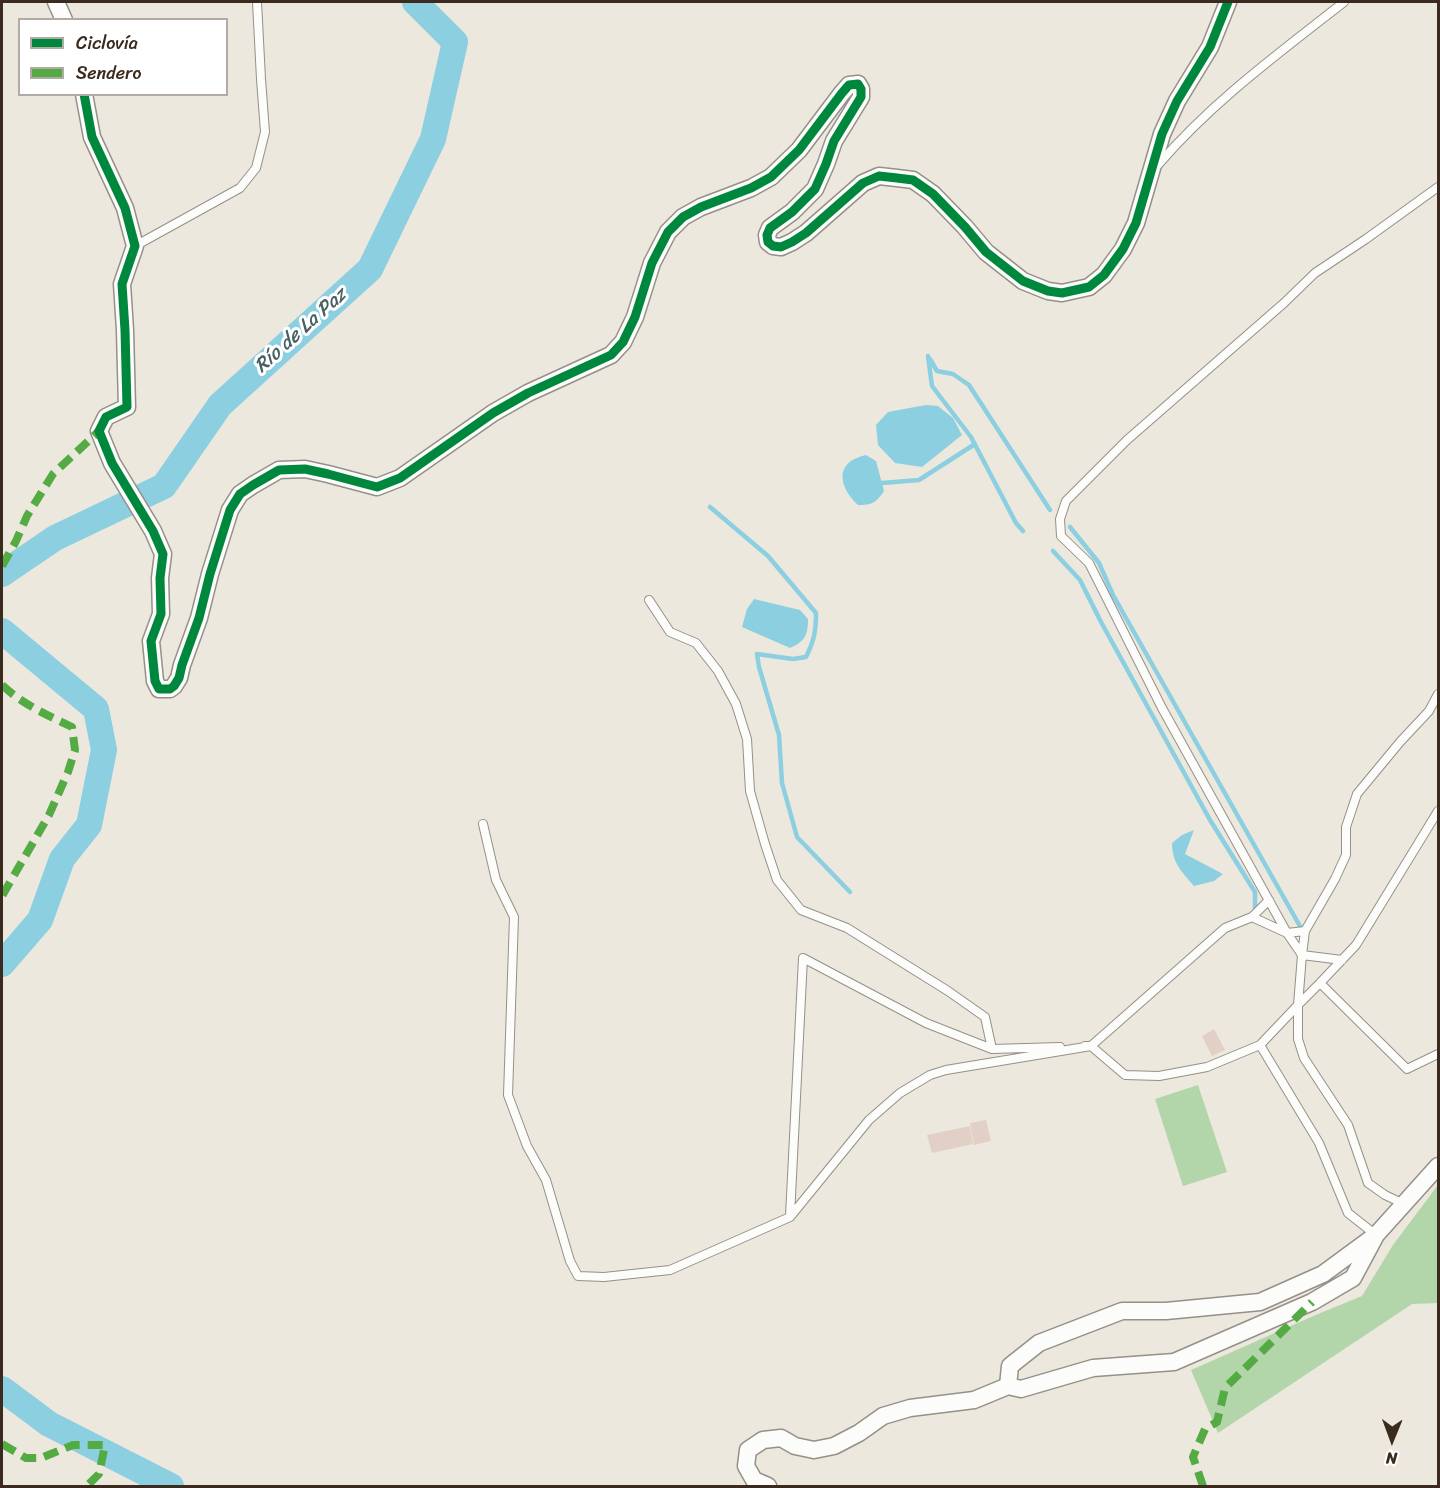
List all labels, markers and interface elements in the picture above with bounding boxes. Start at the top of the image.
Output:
legend [18,18,228,96]
text: Ciclovía [76,27,138,59]
text: Sendero [76,57,141,89]
water label: Río de La Paz [250,284,352,378]
north arrow [1362,1410,1422,1470]
text: N [1386,1444,1397,1473]

